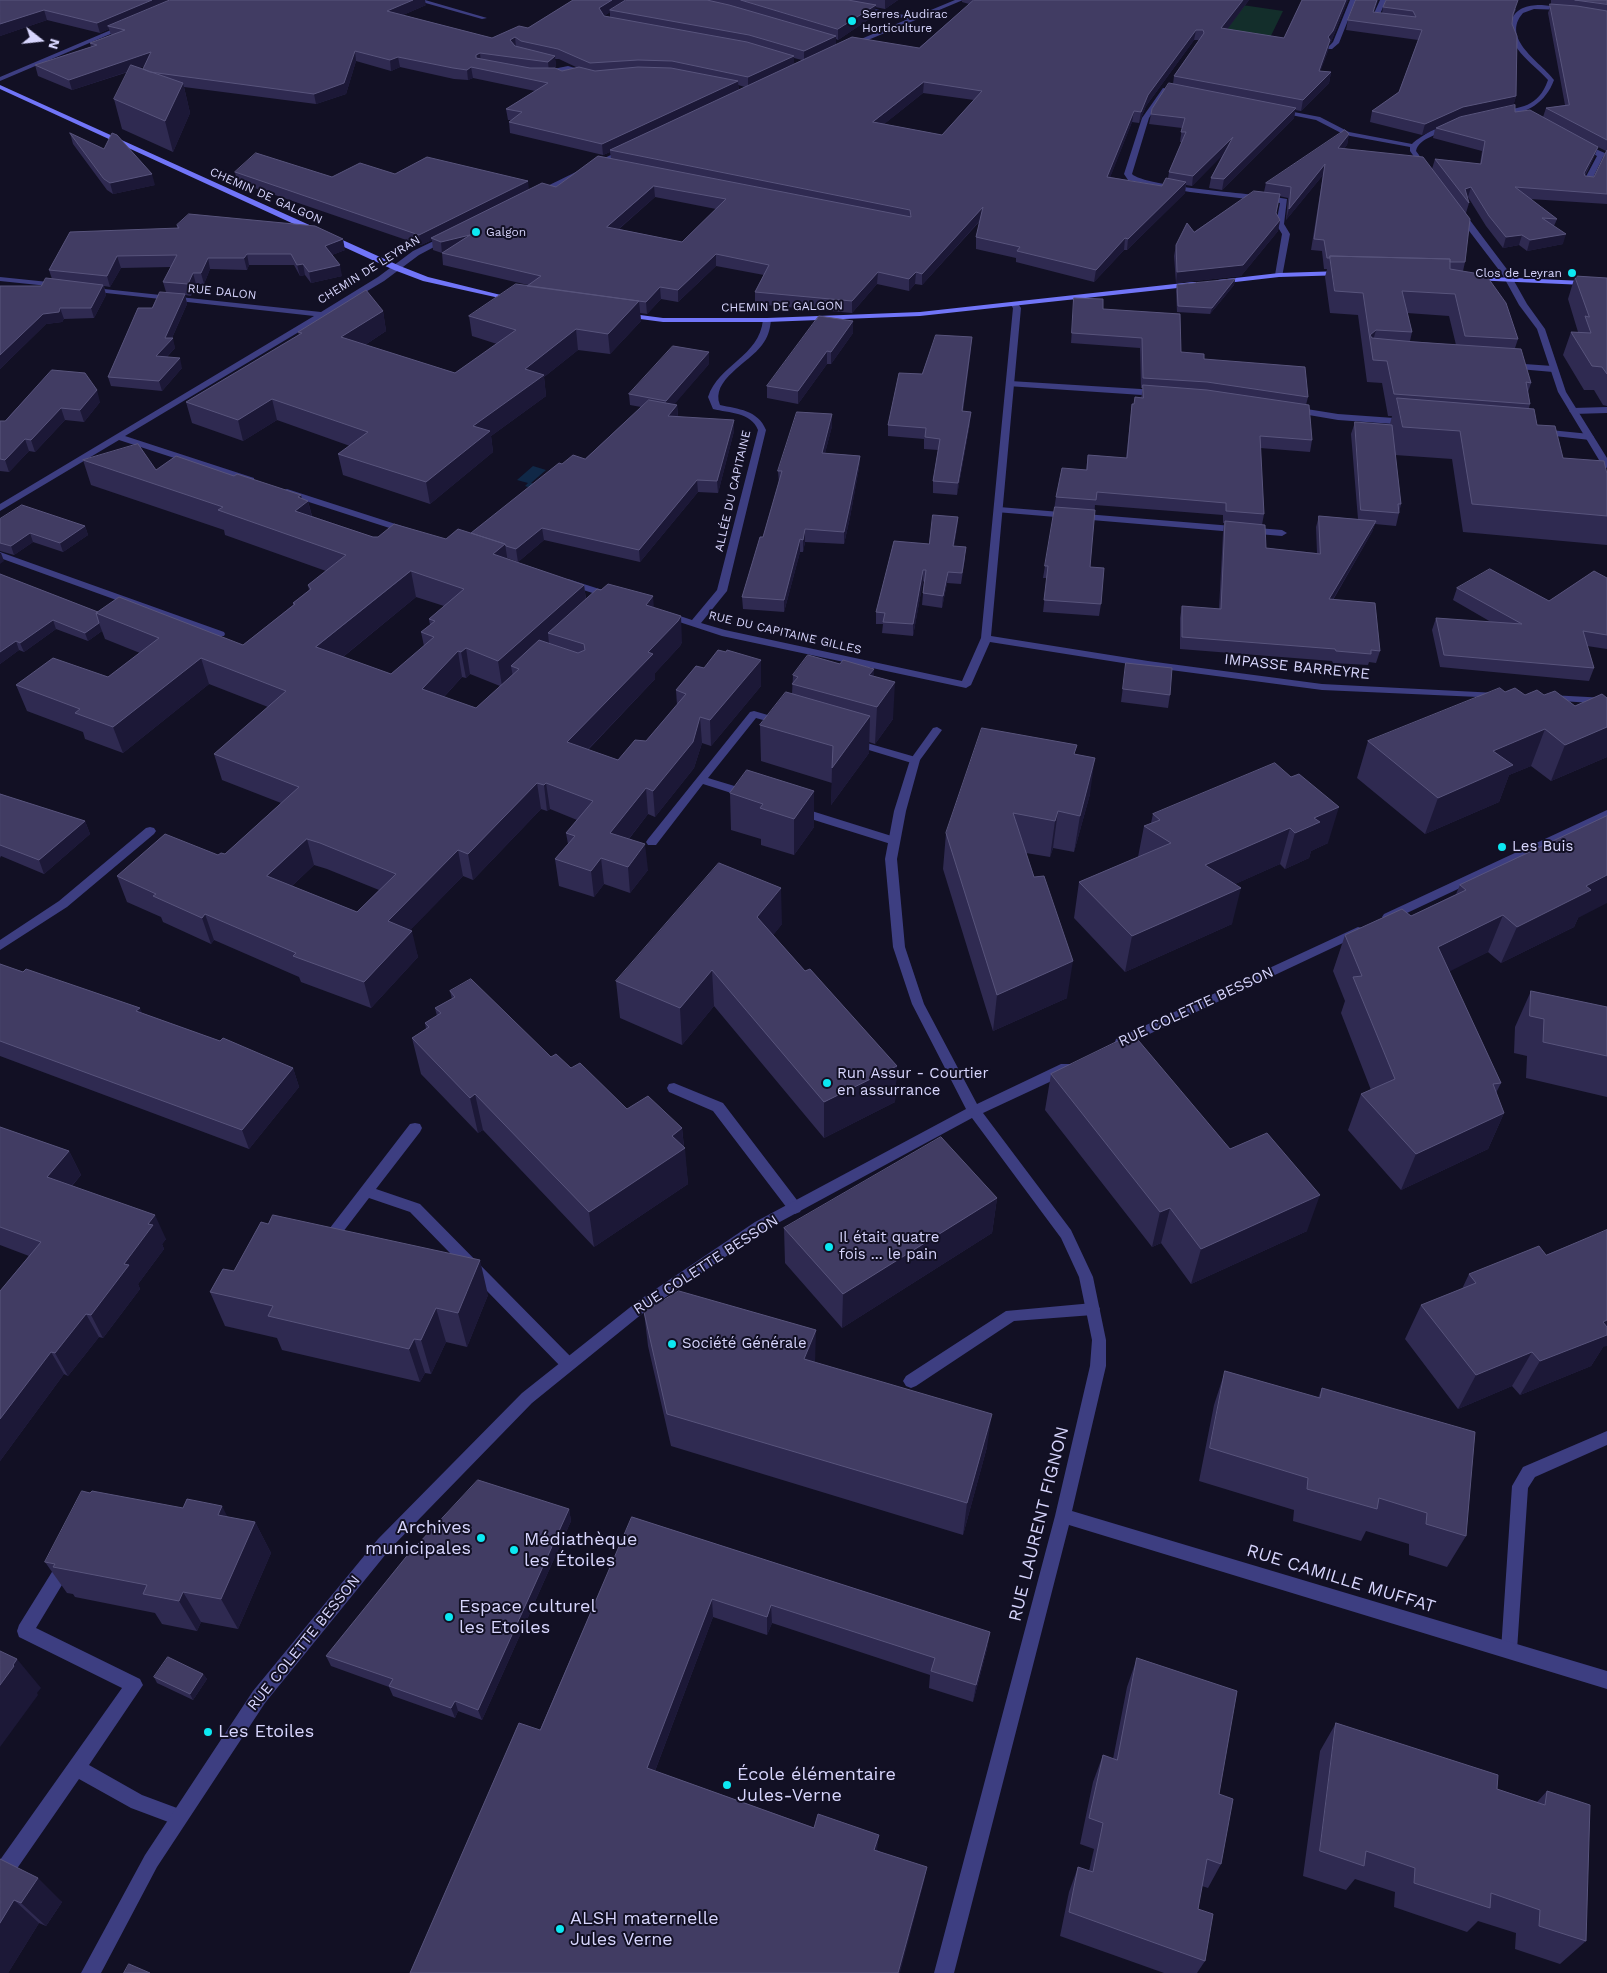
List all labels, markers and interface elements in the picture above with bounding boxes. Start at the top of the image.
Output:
place label: Serres Audirac Horticulture [862,7,948,35]
north arrow [15,15,65,65]
marker: Serres Audirac Horticulture [846,15,858,27]
text: N [45,37,64,51]
street label: CHEMIN DE GALGON [207,165,325,227]
place label: Galgon [486,225,526,239]
marker: Galgon [470,226,482,238]
street label: CHEMIN DE LEYRAN [315,233,423,307]
place label: Clos de Leyran [1475,266,1562,280]
marker: Clos de Leyran [1566,267,1578,279]
street label: RUE DALON [187,281,257,303]
street label: CHEMIN DE GALGON [721,299,843,315]
street label: ALLÉE DU CAPITAINE [712,429,754,553]
street label: RUE DU CAPITAINE GILLES [707,608,863,658]
street label: IMPASSE BARREYRE [1223,650,1371,684]
place label: Les Buis [1512,838,1573,856]
marker: Les Buis [1496,841,1508,853]
street label: RUE COLETTE BESSON [1116,963,1276,1051]
place label: Run Assur - Courtier en assurrance [837,1065,989,1100]
marker: Run Assur - Courtier en assurrance [821,1077,833,1089]
street label: RUE COLETTE BESSON [630,1211,782,1319]
place label: Il était quatre fois ... le pain [839,1229,939,1264]
marker: Il était quatre fois ... le pain [823,1241,835,1253]
place label: Société Générale [682,1335,807,1353]
marker: Société Générale [666,1338,678,1350]
street label: RUE LAURENT FIGNON [1004,1424,1074,1624]
place label: Archives municipales [365,1517,471,1560]
place label: Médiathèque les Étoiles [524,1529,637,1572]
marker: Archives municipales [475,1532,487,1544]
street label: RUE CAMILLE MUFFAT [1244,1540,1438,1618]
marker: Médiathèque les Étoiles [508,1544,520,1556]
street label: RUE COLETTE BESSON [244,1572,364,1714]
place label: Espace culturel les Etoiles [459,1596,596,1638]
marker: Espace culturel les Etoiles [443,1611,455,1623]
place label: Les Etoiles [218,1721,314,1743]
marker: Les Etoiles [202,1726,214,1738]
place label: École élémentaire Jules-Verne [737,1764,896,1806]
marker: École élémentaire Jules-Verne [721,1779,733,1791]
place label: ALSH maternelle Jules Verne [570,1908,719,1950]
marker: ALSH maternelle Jules Verne [554,1923,566,1935]

